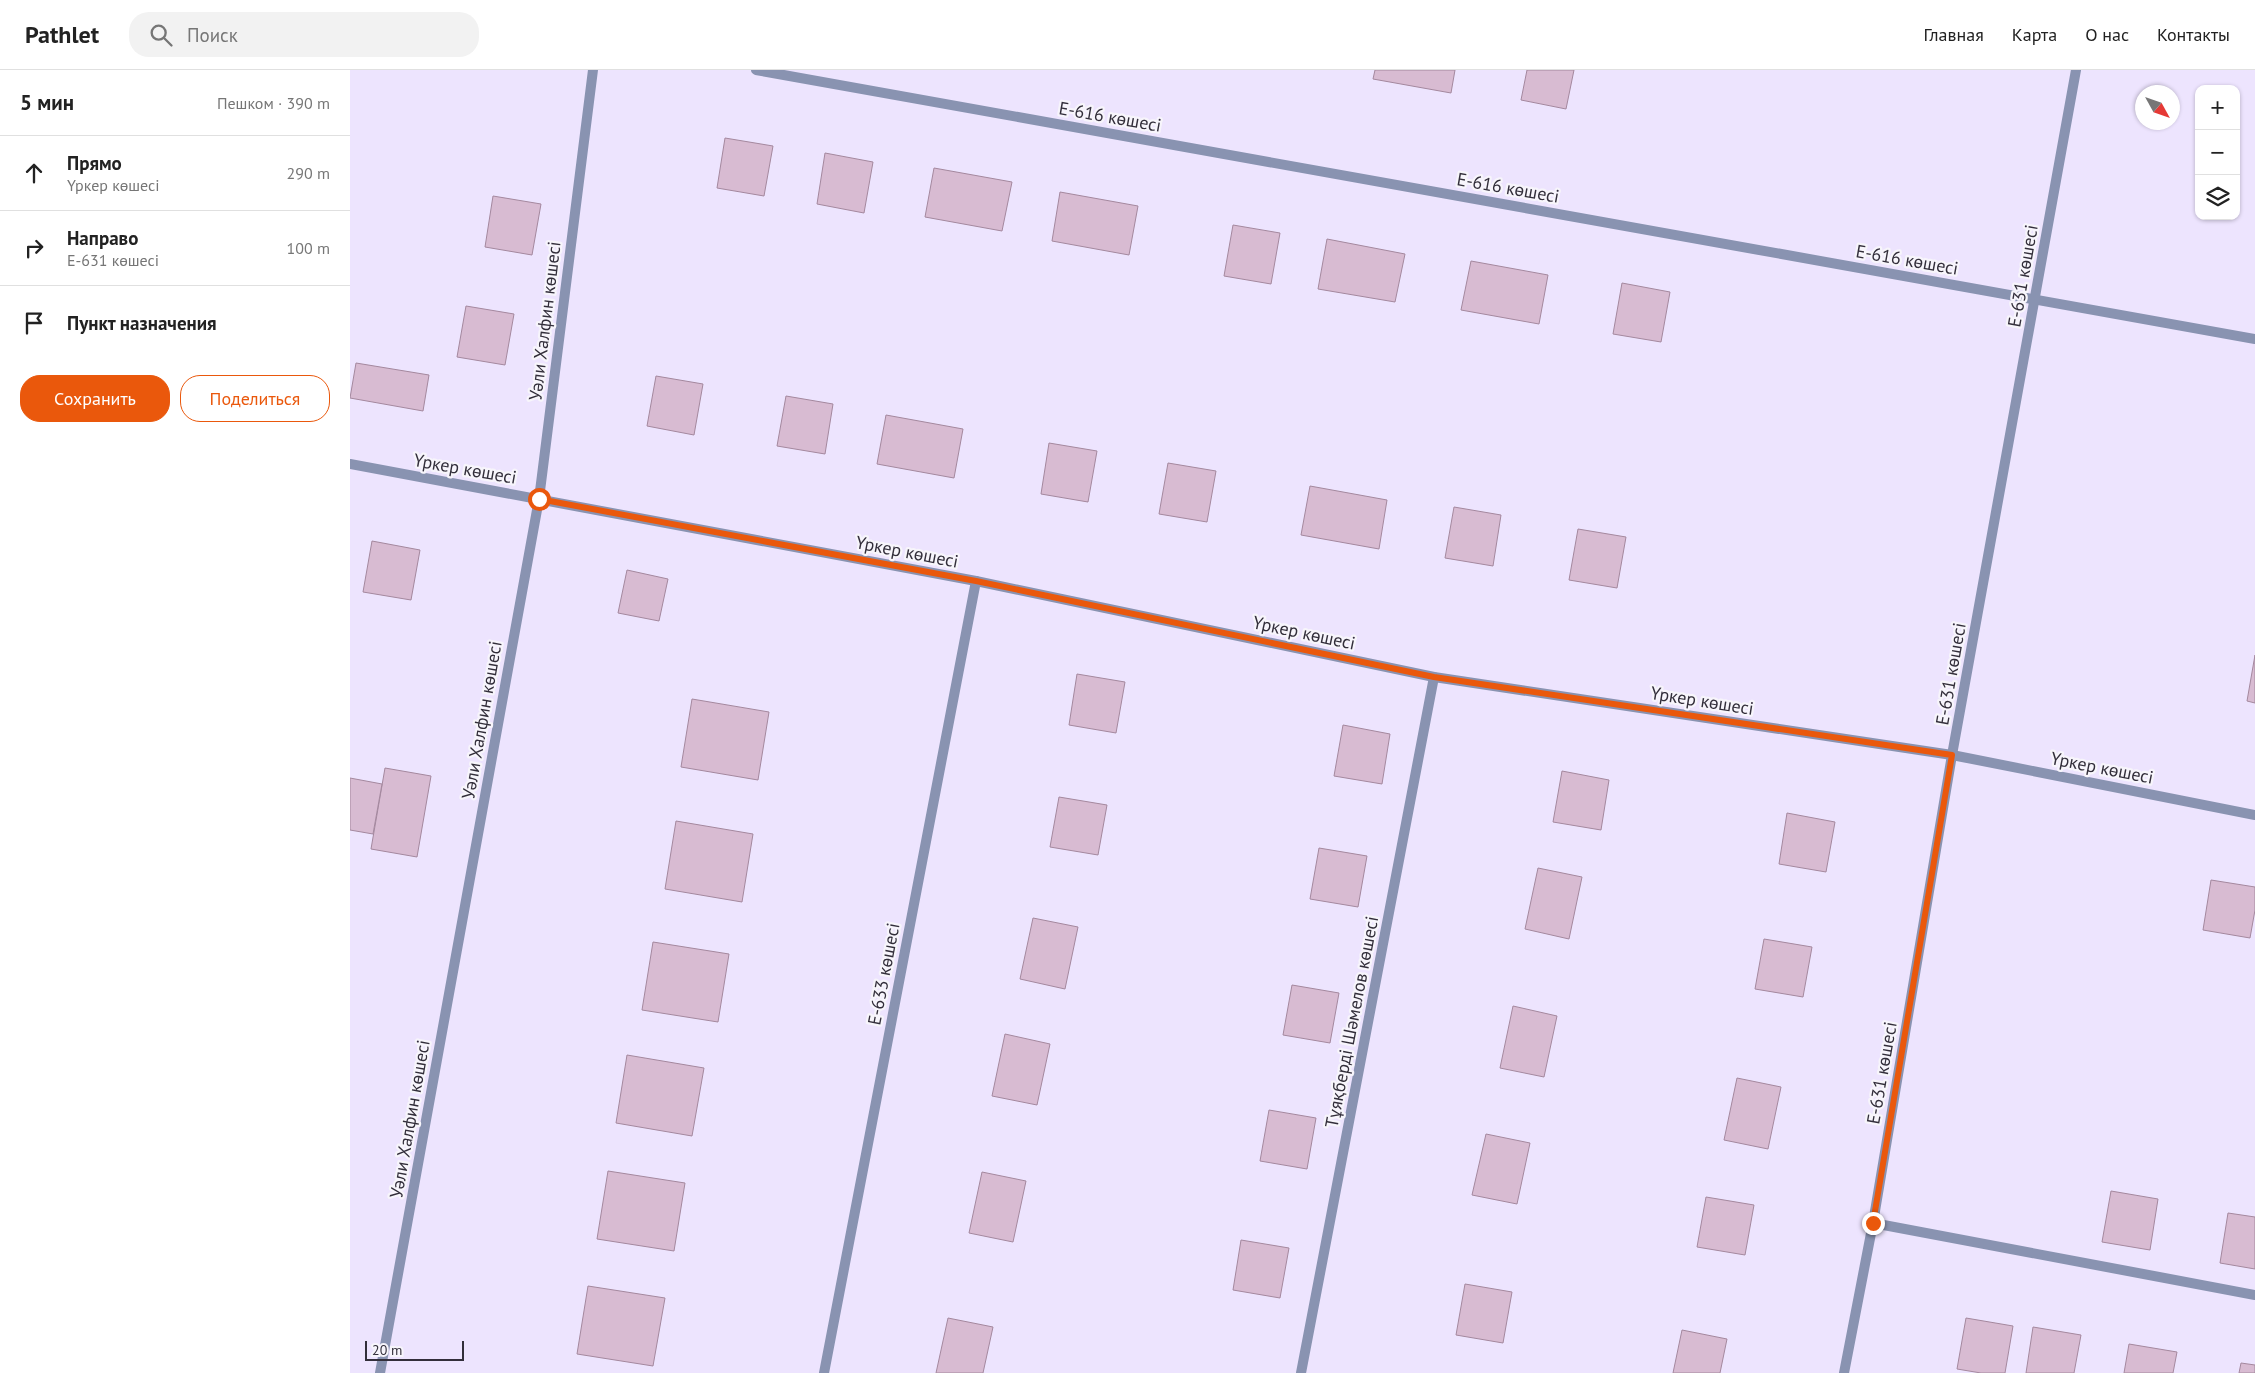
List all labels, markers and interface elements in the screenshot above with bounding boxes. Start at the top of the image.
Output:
search box [129,12,479,57]
text: Pathlet [25,19,99,50]
icon: search [147,21,175,49]
text: Поиск [187,23,238,47]
text: Главная [1923,23,1984,46]
text: Карта [2012,23,2057,46]
text: О нас [2085,23,2129,46]
text: Контакты [2157,23,2230,46]
north arrow [2135,85,2180,130]
map controls [2195,85,2240,220]
button: + [2195,85,2240,130]
text: 5 мин [20,89,74,116]
text: Пешком · 390 m [217,93,330,113]
street label: Е-616 көшесі [1057,96,1163,137]
button: − [2195,130,2240,175]
text: Прямо [67,151,122,175]
icon: ahead [20,159,48,187]
text: 290 m [287,163,330,183]
street label: Е-616 көшесі [1455,167,1561,208]
text: Үркер көшесі [67,175,160,195]
button: layers [2195,175,2240,220]
street label: Е-631 көшесі [2002,223,2043,329]
text: Направо [67,226,138,250]
icon: right [20,234,48,262]
text: 100 m [287,238,330,258]
street label: Е-616 көшесі [1854,239,1960,280]
street label: Уәли Халфин көшесі [523,240,566,402]
text: Е-631 көшесі [67,250,159,270]
icon: arrive [20,309,48,337]
text: Пункт назначения [67,311,217,335]
button: Сохранить [20,375,170,422]
button: Поделиться [180,375,330,422]
street label: Үркер көшесі [412,448,518,489]
route start [528,488,551,511]
street label: Үркер көшесі [854,530,960,573]
street label: Үркер көшесі [1251,610,1357,655]
street label: Е-631 көшесі [1930,621,1971,727]
street label: Уәли Халфин көшесі [456,639,507,801]
street label: Үркер көшесі [1649,681,1755,720]
street label: Үркер көшесі [2049,746,2155,789]
street label: Тұяқберді Шәмелов көшесі [1320,914,1383,1130]
street label: Е-633 көшесі [862,921,905,1027]
street label: Е-631 көшесі [1861,1020,1902,1126]
street label: Уәли Халфин көшесі [384,1038,435,1200]
route end [1862,1212,1885,1235]
scale bar [365,1338,464,1361]
text: 20 m [372,1341,402,1359]

